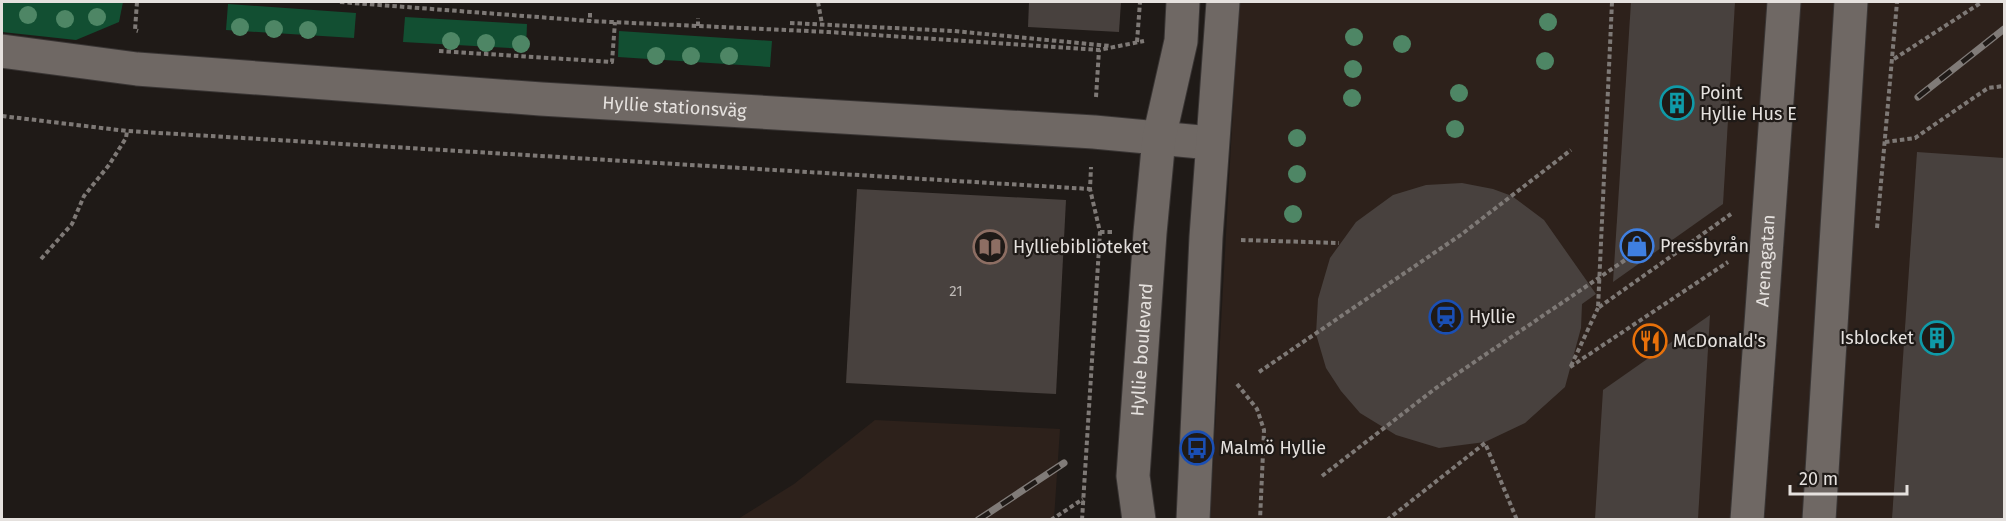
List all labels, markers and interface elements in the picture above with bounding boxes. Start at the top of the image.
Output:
place label: Point Hyllie Hus E [1700,82,1797,125]
building icon: Point Hyllie Hus E [1659,85,1695,121]
street label: Hyllie stationsväg [602,92,748,122]
street label: Arenagatan [1751,214,1780,307]
shop icon: Pressbyrån [1619,228,1655,264]
library icon: Hylliebiblioteket [972,229,1008,265]
place label: Pressbyrån [1660,235,1749,257]
place label: Hylliebiblioteket [1013,236,1149,258]
house number: 21 [949,282,963,300]
street label: Hyllie boulevard [1126,282,1157,417]
station icon: Hyllie [1428,299,1464,335]
place label: Hyllie [1469,306,1516,328]
building icon: Isblocket [1919,320,1955,356]
restaurant icon: McDonald's [1632,323,1668,359]
place label: Isblocket [1840,327,1914,349]
place label: McDonald's [1673,330,1766,352]
bus stop icon: Malmö Hyllie [1179,430,1215,466]
place label: Malmö Hyllie [1220,437,1326,459]
scale bar [1790,458,1907,496]
text: 20 m [1799,468,1838,490]

